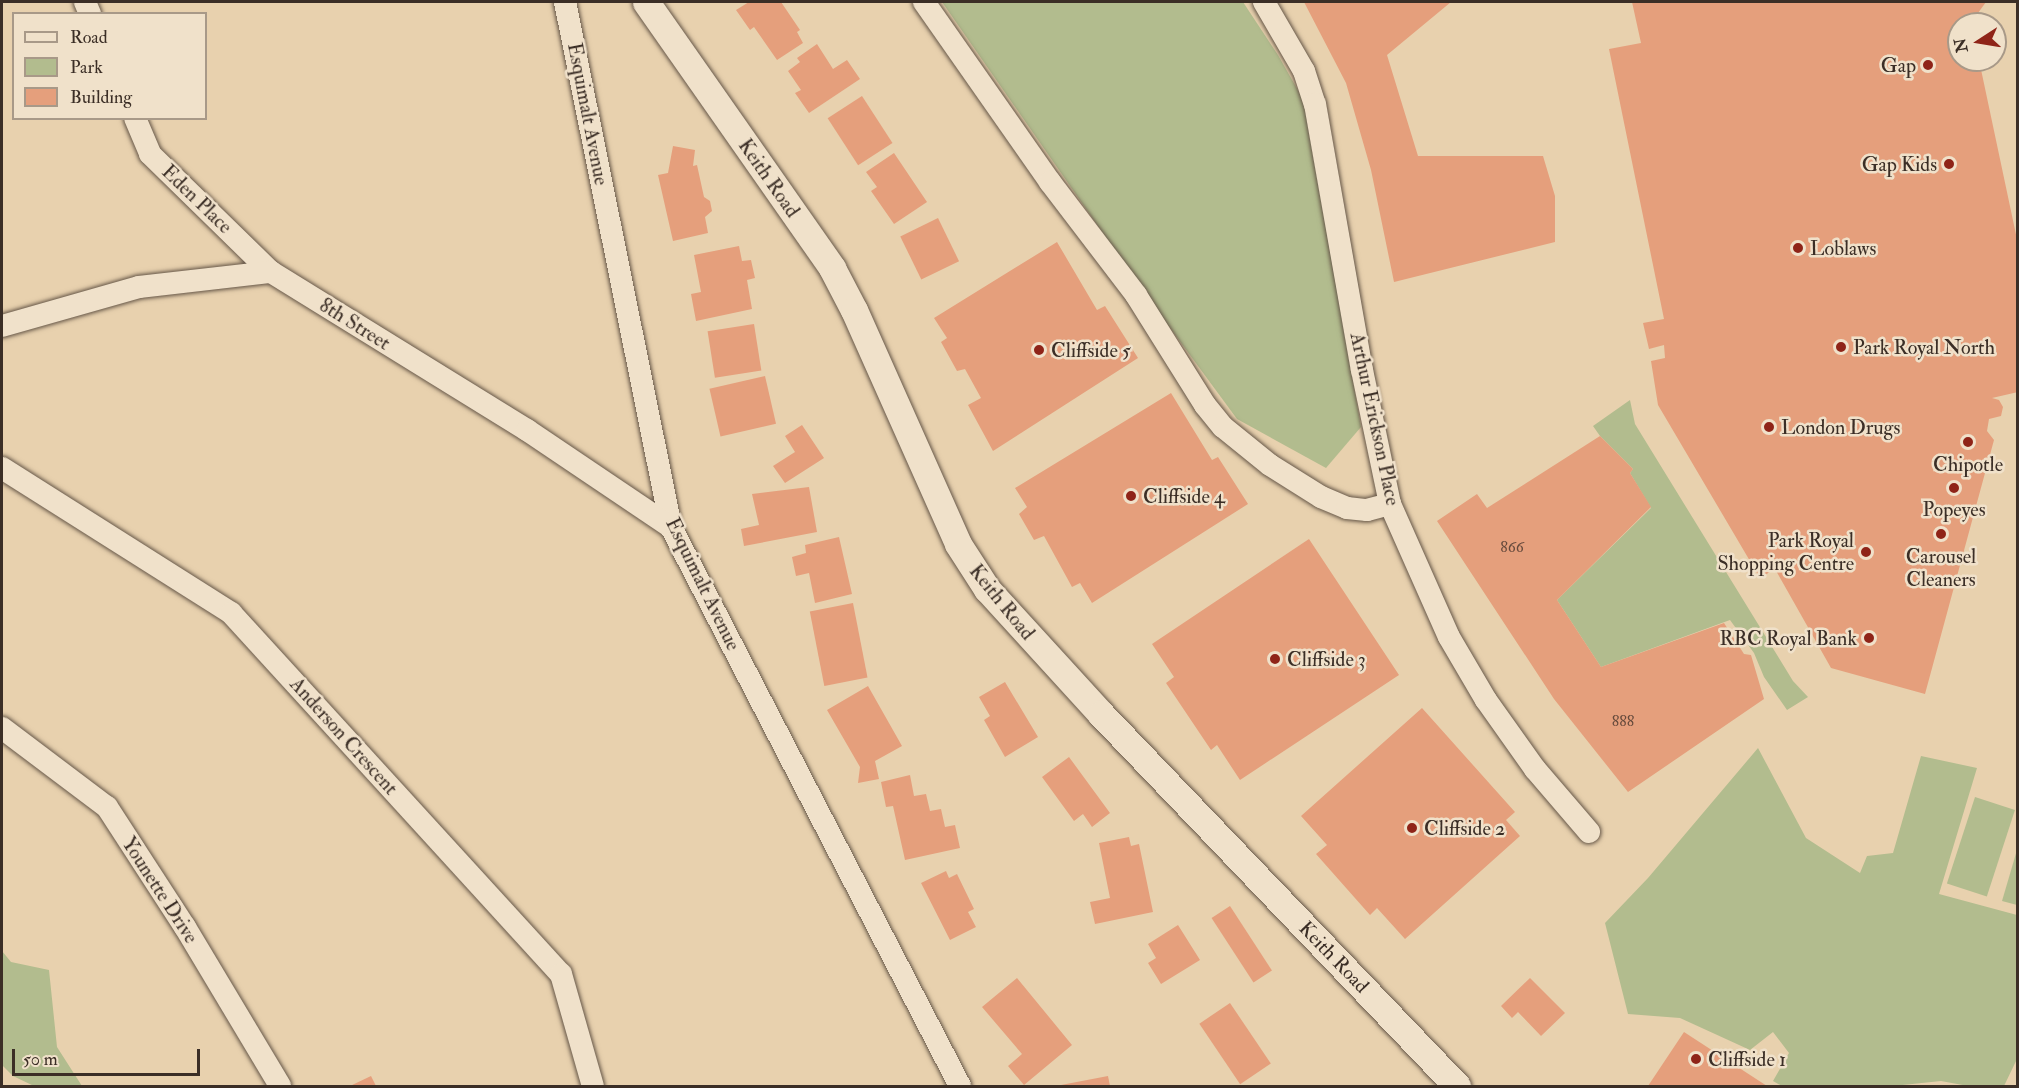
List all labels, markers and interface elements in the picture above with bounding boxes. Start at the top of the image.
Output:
legend [12,12,207,120]
north arrow [1947,12,2007,72]
text: Road [70,26,108,49]
text: N [1950,36,1973,54]
street label: Esquimalt Avenue [562,41,614,187]
place label: Gap [1881,53,1916,77]
text: Park [70,56,103,79]
marker: Gap [1921,58,1935,72]
text: Building [70,86,132,109]
street label: Keith Road [733,134,805,222]
place label: Gap Kids [1862,152,1937,176]
marker: Gap Kids [1942,157,1956,171]
street label: Eden Place [157,160,237,238]
place label: Loblaws [1810,236,1876,260]
marker: Loblaws [1791,241,1805,255]
street label: 8th Street [315,293,395,355]
street label: Arthur Erickson Place [1345,330,1405,508]
place label: Park Royal North [1853,335,1995,359]
place label: Cliffside 5 [1051,338,1131,362]
marker: Park Royal North [1834,340,1848,354]
marker: Cliffside 5 [1032,343,1046,357]
place label: London Drugs [1781,415,1900,439]
marker: London Drugs [1762,420,1776,434]
marker: Chipotle [1961,435,1975,449]
place label: Chipotle [1933,452,2003,476]
marker: Popeyes [1947,481,1961,495]
place label: Cliffside 4 [1143,484,1225,508]
marker: Cliffside 4 [1124,489,1138,503]
place label: Popeyes [1922,497,1986,521]
street label: Esquimalt Avenue [660,514,746,654]
marker: Carousel Cleaners [1934,527,1948,541]
place label: Park Royal Shopping Centre [1718,528,1854,575]
house number: 866 [1500,537,1524,557]
place label: Carousel Cleaners [1906,544,1976,591]
marker: Park Royal Shopping Centre [1859,545,1873,559]
street label: Keith Road [964,559,1040,645]
place label: RBC Royal Bank [1720,626,1857,650]
marker: RBC Royal Bank [1862,631,1876,645]
place label: Cliffside 3 [1287,647,1366,671]
marker: Cliffside 3 [1268,652,1282,666]
street label: Anderson Crescent [285,672,403,800]
house number: 888 [1612,711,1634,731]
place label: Cliffside 2 [1424,816,1505,840]
marker: Cliffside 2 [1405,821,1419,835]
street label: Younette Drive [117,832,203,948]
street label: Keith Road [1294,916,1374,998]
scale bar [15,1037,202,1075]
place label: Cliffside 1 [1708,1047,1786,1071]
text: 50 m [23,1048,58,1071]
marker: Cliffside 1 [1689,1052,1703,1066]

